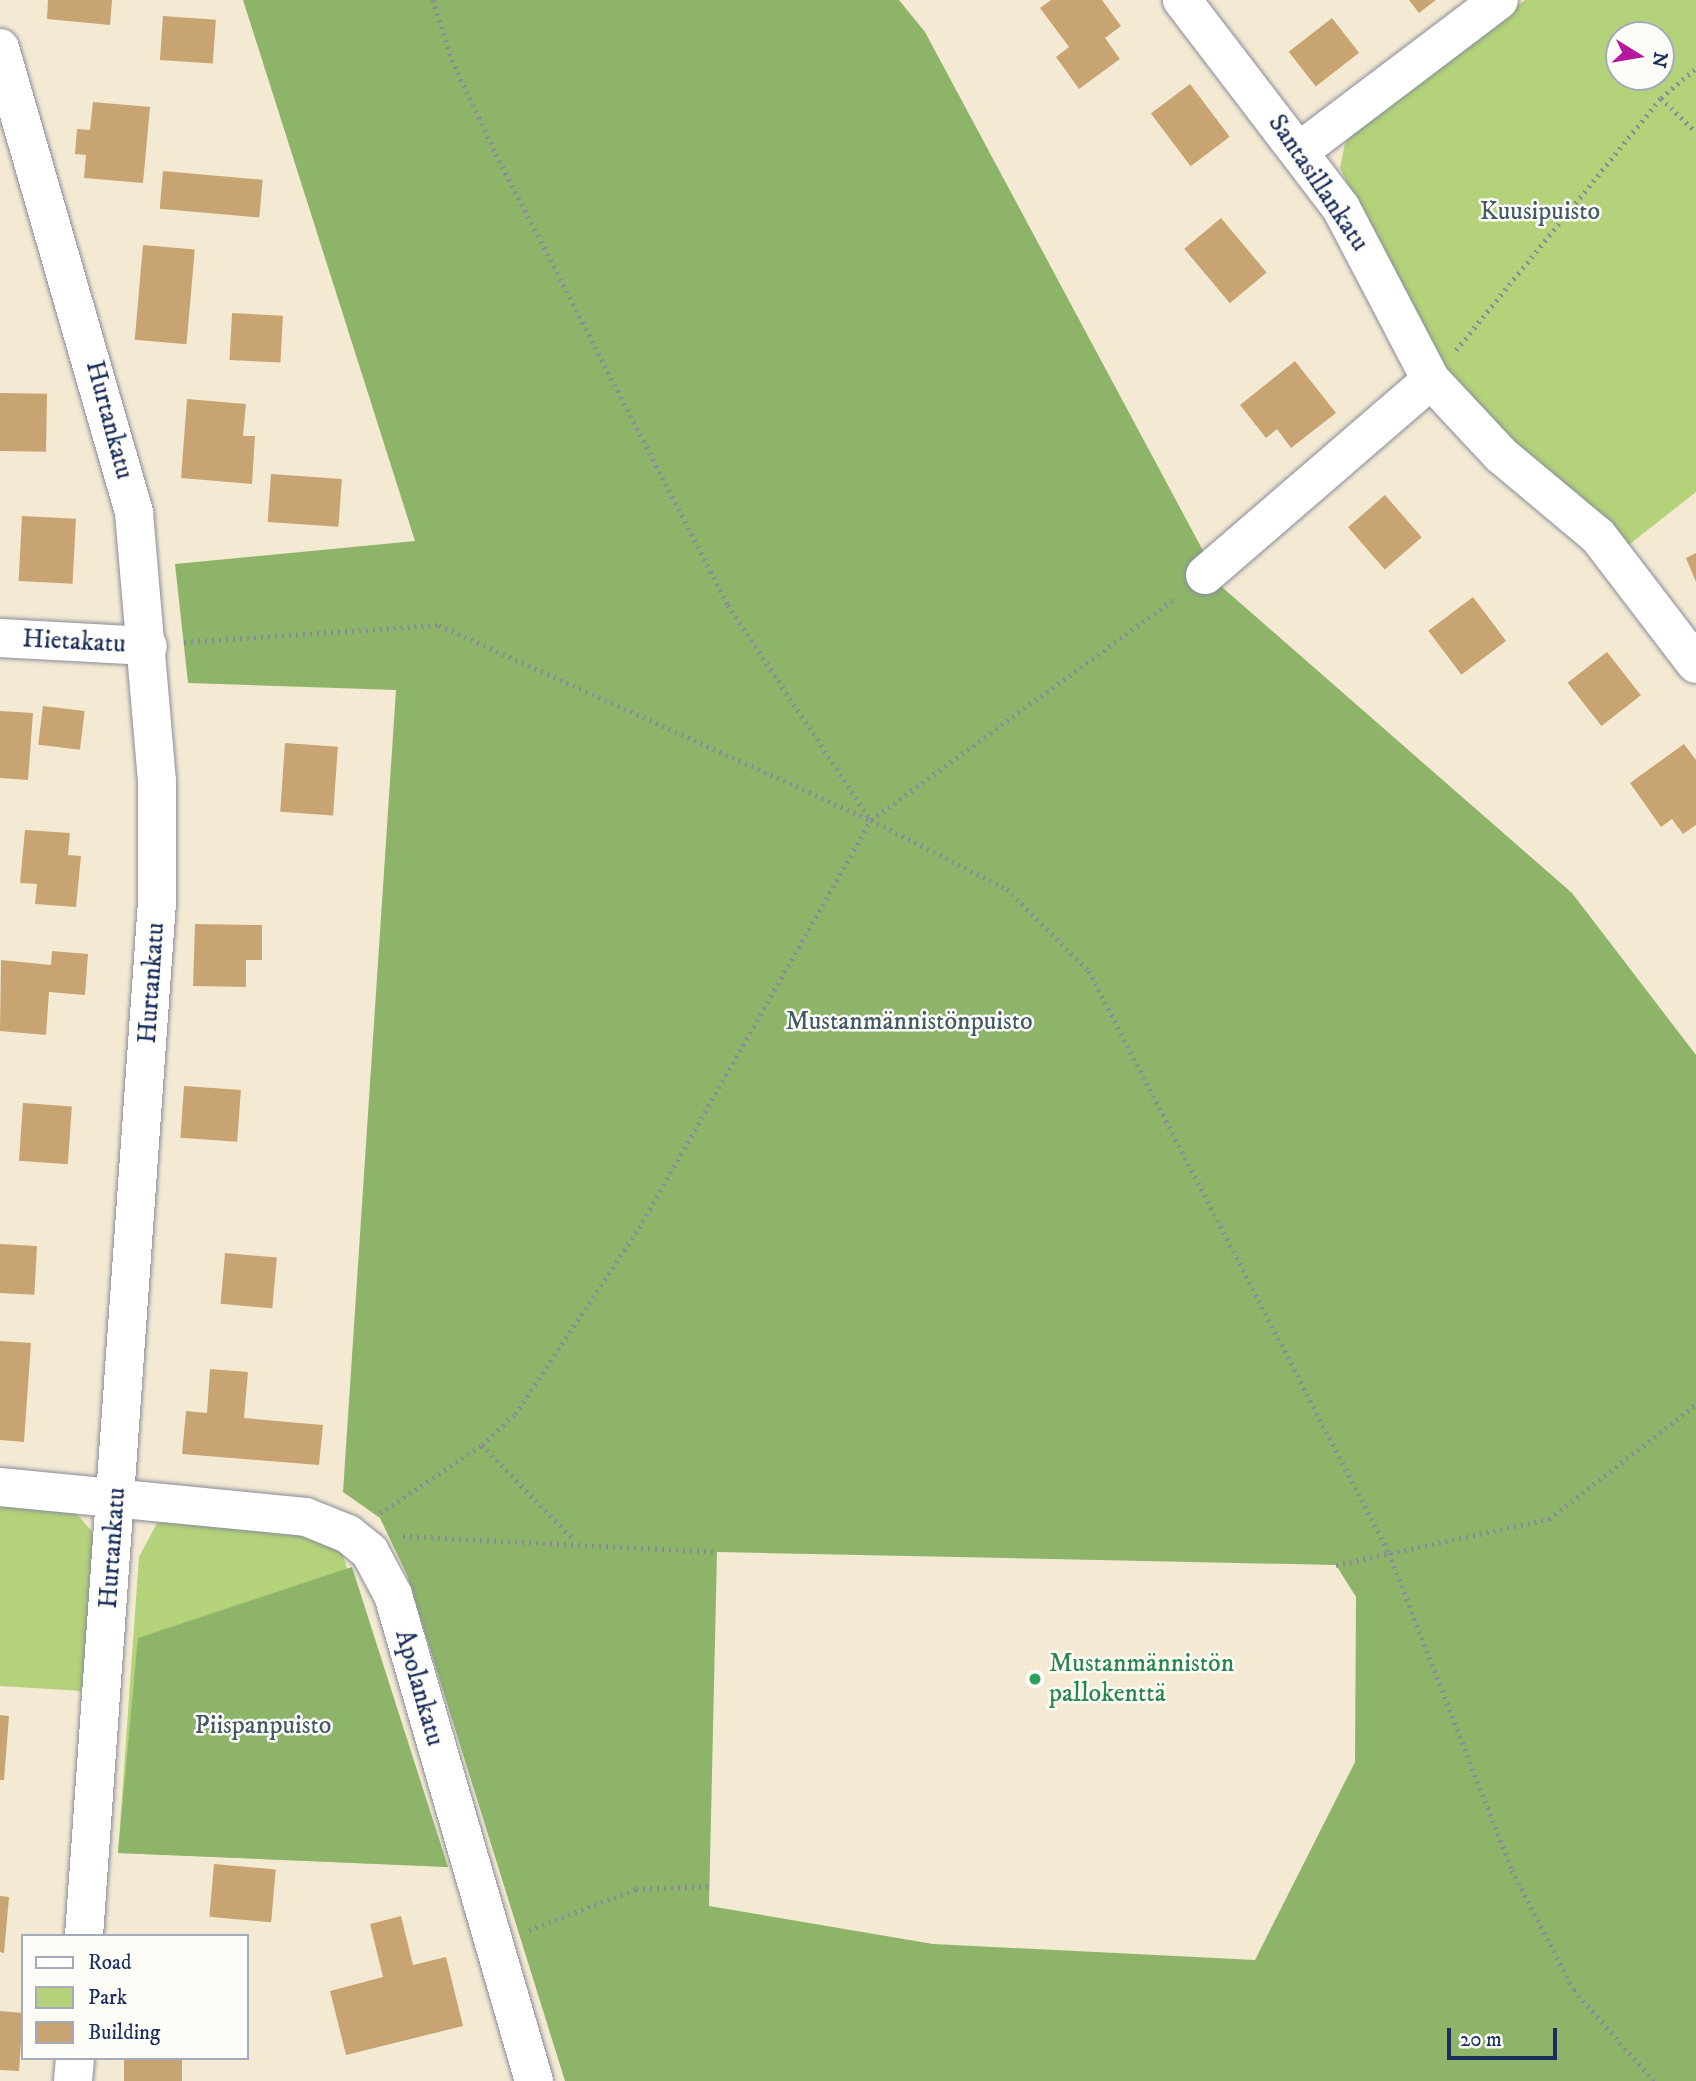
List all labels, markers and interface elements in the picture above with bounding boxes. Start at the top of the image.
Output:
north arrow [1605,21,1675,91]
text: N [1646,50,1672,70]
street label: Santasillankatu [1261,109,1375,257]
park label: Kuusipuisto [1480,196,1600,228]
street label: Hurtankatu [78,357,140,483]
street label: Hietakatu [22,624,126,660]
street label: Hurtankatu [132,921,172,1045]
park label: Mustanmännistönpuisto [785,1006,1033,1038]
street label: Hurtankatu [93,1486,133,1610]
street label: Apolankatu [388,1626,450,1750]
place label: Mustanmännistön pallokenttä [1049,1648,1234,1710]
marker: Mustanmännistön pallokenttä [1027,1671,1043,1687]
park label: Piispanpuisto [195,1710,331,1742]
legend [21,1934,248,2060]
text: Road [88,1950,132,1976]
text: Park [88,1985,127,2011]
scale bar [1451,2014,1561,2058]
text: Building [88,2020,160,2046]
text: 20 m [1460,2027,1502,2053]

